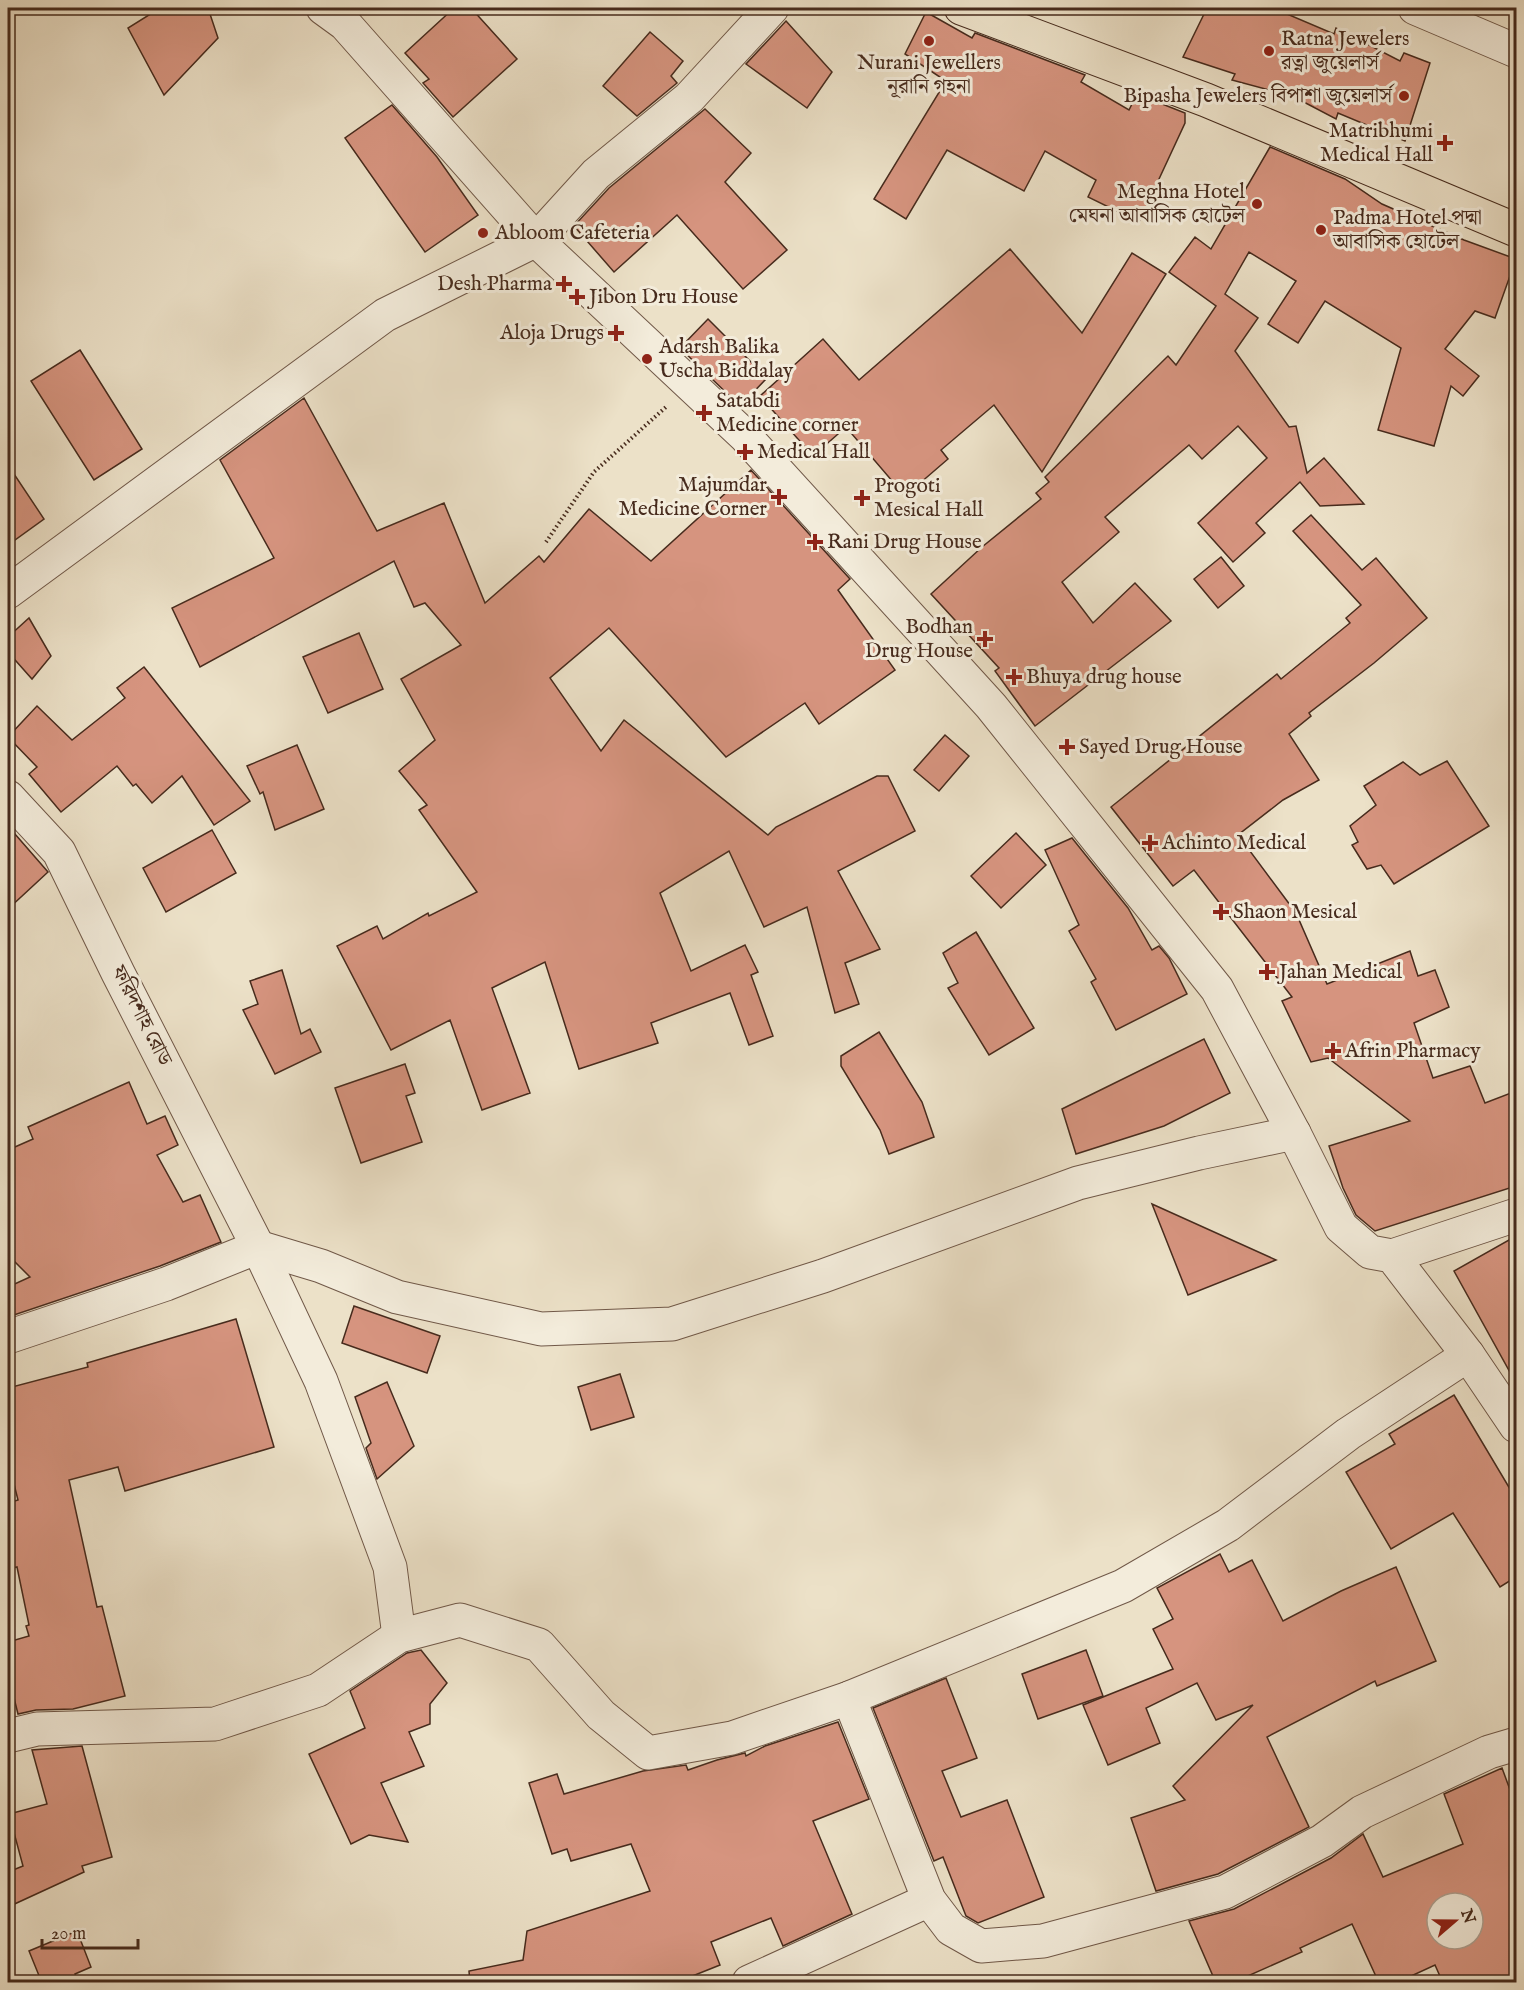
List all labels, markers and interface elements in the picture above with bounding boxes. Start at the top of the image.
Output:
place label: Ratna Jewelers রত্না জুয়েলার্স [1280,26,1409,77]
marker: Nurani Jewellers নূরানি গহনা [922,34,936,48]
marker: Ratna Jewelers রত্না জুয়েলার্স [1262,44,1276,58]
place label: Nurani Jewellers নূরানি গহনা [857,50,1001,101]
place label: Bipasha Jewelers বিপাশা জুয়েলার্স [1123,83,1395,110]
marker: Bipasha Jewelers বিপাশা জুয়েলার্স [1397,89,1411,103]
place label: Matribhumi Medical Hall [1320,118,1433,169]
marker: Matribhumi Medical Hall [1438,136,1452,150]
place label: Meghna Hotel মেঘনা আবাসিক হোটেল [1069,179,1246,230]
marker: Meghna Hotel মেঘনা আবাসিক হোটেল [1250,197,1264,211]
place label: Padma Hotel পদ্মা আবাসিক হোটেল [1332,205,1482,256]
place label: Abloom Cafeteria [494,220,651,247]
marker: Padma Hotel পদ্মা আবাসিক হোটেল [1314,223,1328,237]
marker: Abloom Cafeteria [476,226,490,240]
place label: Desh Pharma [437,271,553,298]
marker: Desh Pharma [557,277,571,291]
place label: Jibon Dru House [587,284,738,311]
marker: Jibon Dru House [570,290,584,304]
place label: Aloja Drugs [499,320,604,347]
marker: Aloja Drugs [609,326,623,340]
place label: Adarsh Balika Uscha Biddalay [658,334,794,385]
marker: Adarsh Balika Uscha Biddalay [640,352,654,366]
place label: Satabdi Medicine corner [716,388,859,439]
marker: Satabdi Medicine corner [697,406,711,420]
place label: Medical Hall [757,439,870,466]
marker: Medical Hall [738,445,752,459]
place label: Majumdar Medicine Corner [619,472,767,523]
place label: Progoti Mesical Hall [874,473,983,524]
marker: Majumdar Medicine Corner [772,490,786,504]
marker: Progoti Mesical Hall [855,491,869,505]
place label: Rani Drug House [827,529,982,556]
marker: Rani Drug House [808,535,822,549]
place label: Bodhan Drug House [865,614,973,665]
marker: Bodhan Drug House [978,632,992,646]
place label: Bhuya drug house [1026,664,1182,691]
marker: Bhuya drug house [1007,670,1021,684]
place label: Sayed Drug House [1079,734,1243,761]
marker: Sayed Drug House [1060,740,1074,754]
place label: Achinto Medical [1161,830,1306,857]
marker: Achinto Medical [1143,836,1157,850]
place label: Shaon Mesical [1233,899,1357,926]
marker: Shaon Mesical [1214,905,1228,919]
place label: Jahan Medical [1277,959,1402,986]
street label: ফরিদশাহ রোড [104,961,178,1071]
marker: Jahan Medical [1260,965,1274,979]
place label: Afrin Pharmacy [1344,1038,1481,1065]
marker: Afrin Pharmacy [1326,1044,1340,1058]
north arrow [1425,1891,1485,1951]
text: N [1455,1906,1479,1927]
scale bar [42,1912,138,1950]
text: 20 m [51,1923,86,1946]

